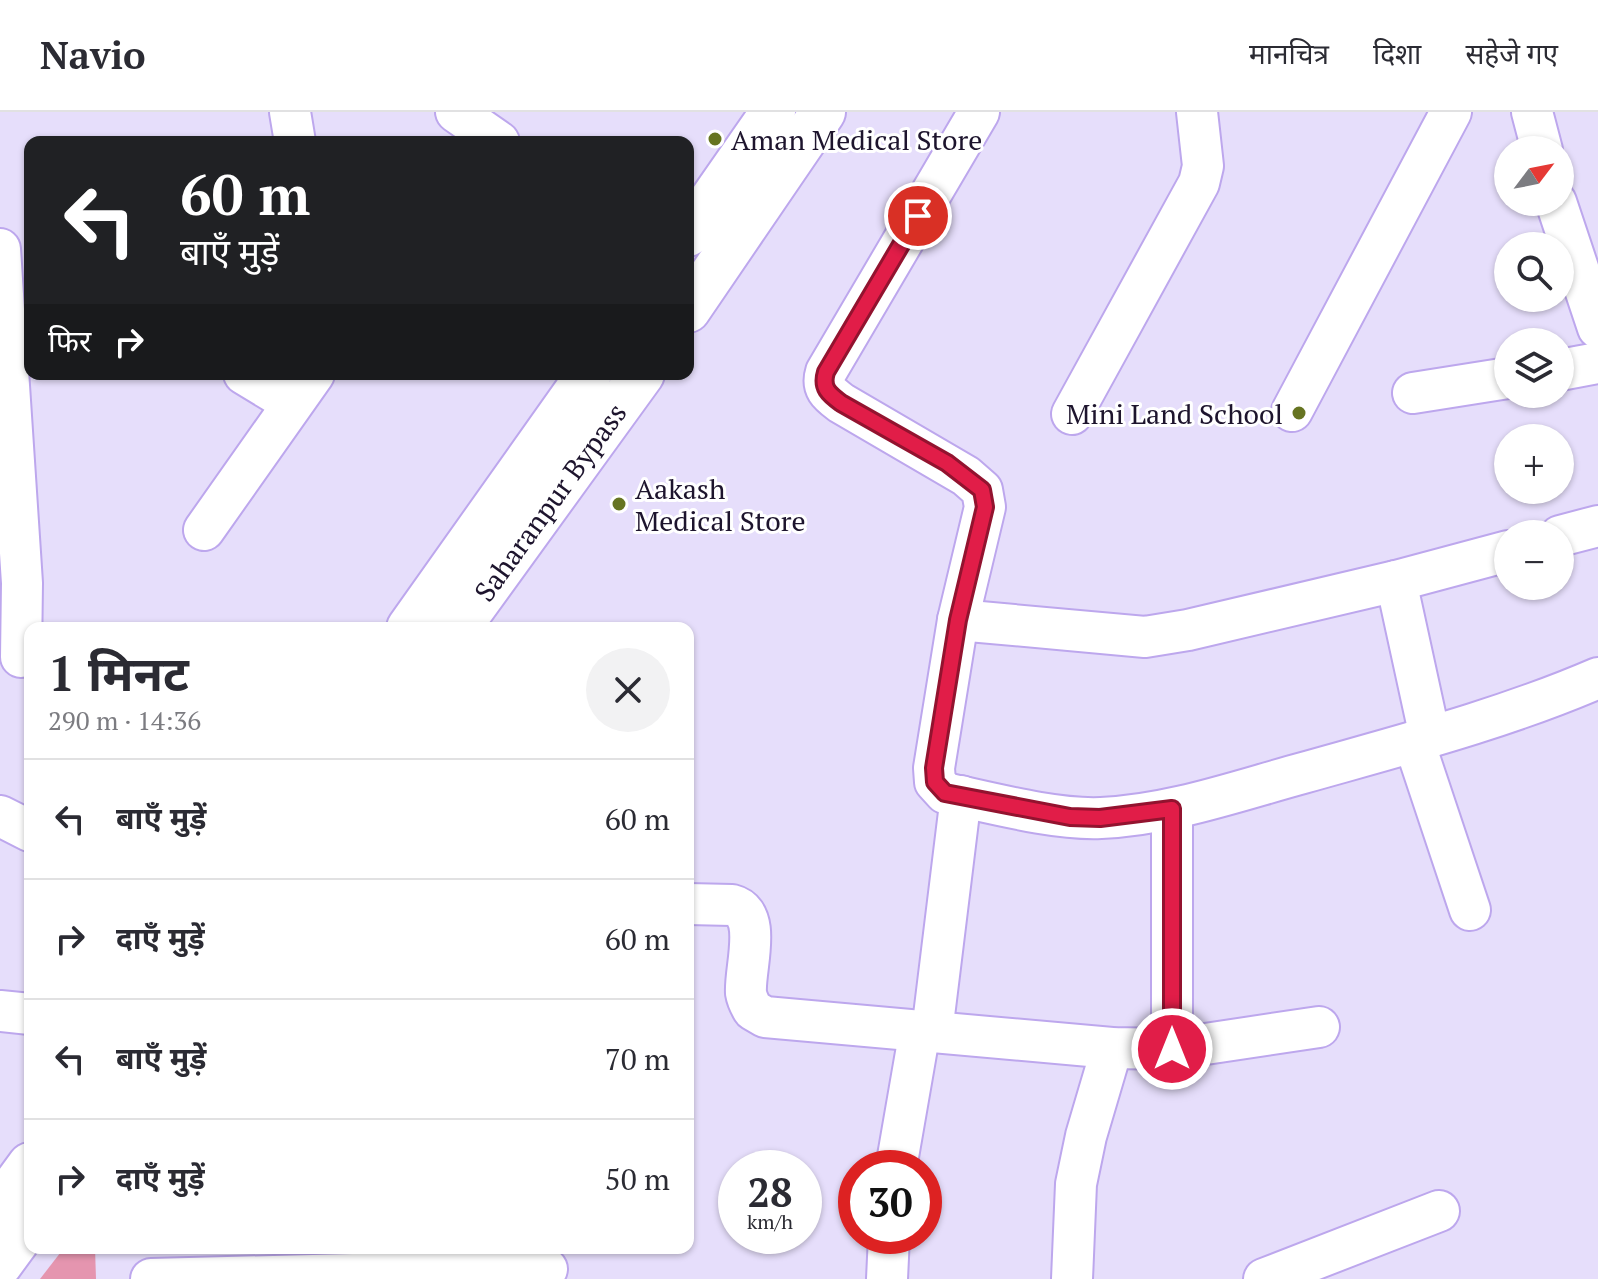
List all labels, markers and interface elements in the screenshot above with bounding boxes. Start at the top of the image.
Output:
text: Navio [40,30,146,80]
text: मानचित्र [1249,35,1329,72]
text: दिशा [1373,35,1421,72]
text: सहेजे गए [1465,35,1558,72]
place label: Aman Medical Store [731,121,982,158]
marker: Aman Medical Store [706,130,724,148]
north arrow [1494,136,1574,216]
map controls [1494,136,1574,600]
text: 60 m [180,157,310,231]
icon: left [48,168,152,272]
pin [884,182,952,250]
icon: arrive [896,194,940,238]
text: बाएँ मुड़ें [180,228,279,275]
button: search [1494,232,1574,312]
icon: right [107,320,151,364]
text: फिर [48,321,91,361]
button: layers [1494,328,1574,408]
street label: Saharanpur Bypass [465,395,634,608]
place label: Mini Land School [1066,395,1283,432]
marker: Mini Land School [1290,404,1308,422]
button: + [1494,424,1574,504]
place label: Aakash Medical Store [635,470,805,539]
marker: Aakash Medical Store [610,495,628,513]
button: − [1494,520,1574,600]
text: 1 मिनट [48,641,189,705]
button: close [586,648,670,732]
text: 290 m · 14:36 [48,703,201,737]
icon: left [48,797,92,841]
text: बाएँ मुड़ें [116,798,206,838]
text: 60 m [605,799,670,839]
icon: right [48,917,92,961]
text: दाएँ मुड़ें [116,918,205,958]
text: 60 m [605,919,670,959]
position arrow [1130,1007,1214,1091]
icon: left [48,1037,92,1081]
text: बाएँ मुड़ें [116,1038,206,1078]
text: 70 m [605,1039,670,1079]
speed limit sign: 30 [838,1150,942,1254]
icon: right [48,1157,92,1201]
text: दाएँ मुड़ें [116,1158,205,1198]
text: 50 m [605,1159,670,1199]
text: 28 [747,1165,793,1218]
text: km/h [747,1208,793,1235]

